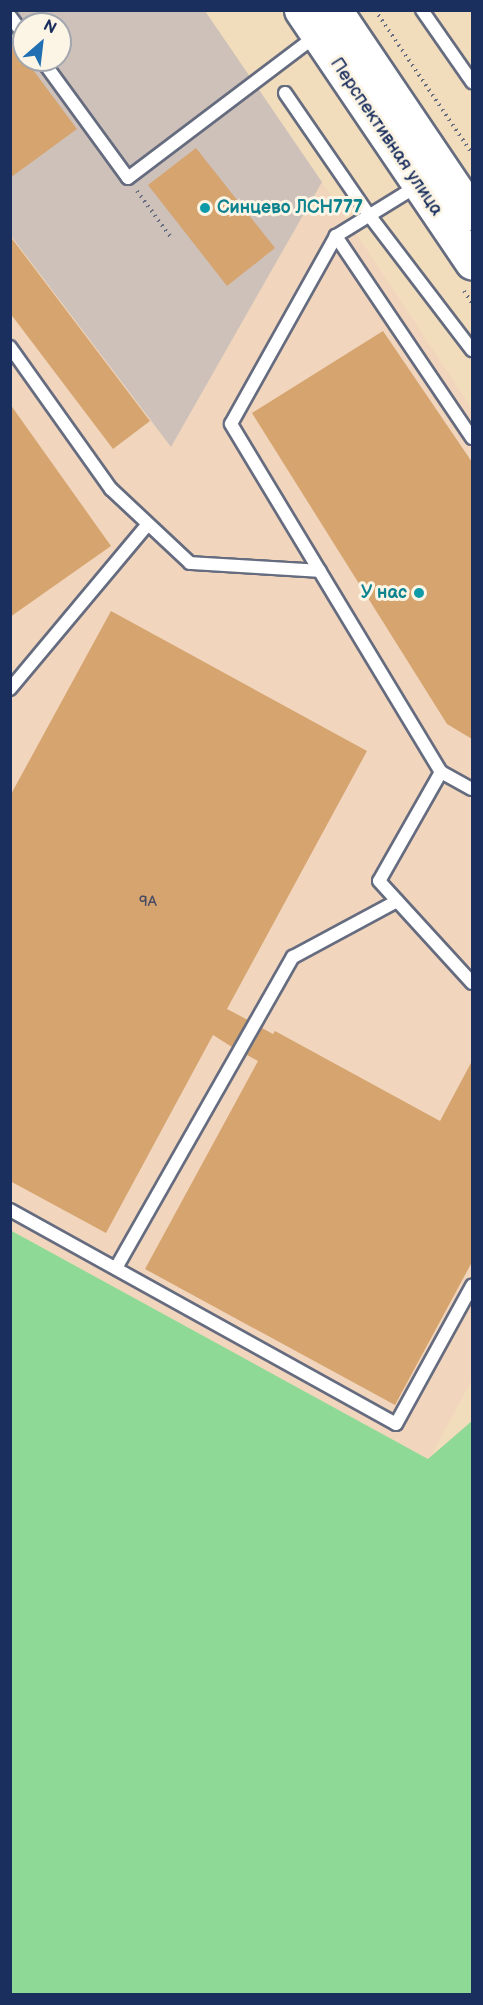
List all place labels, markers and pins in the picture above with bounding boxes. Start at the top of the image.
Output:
place label: Синцево ЛСН777 [217,197,363,219]
marker: Синцево ЛСН777 [198,201,212,215]
place label: У нас [361,582,407,604]
marker: У нас [412,586,426,600]

